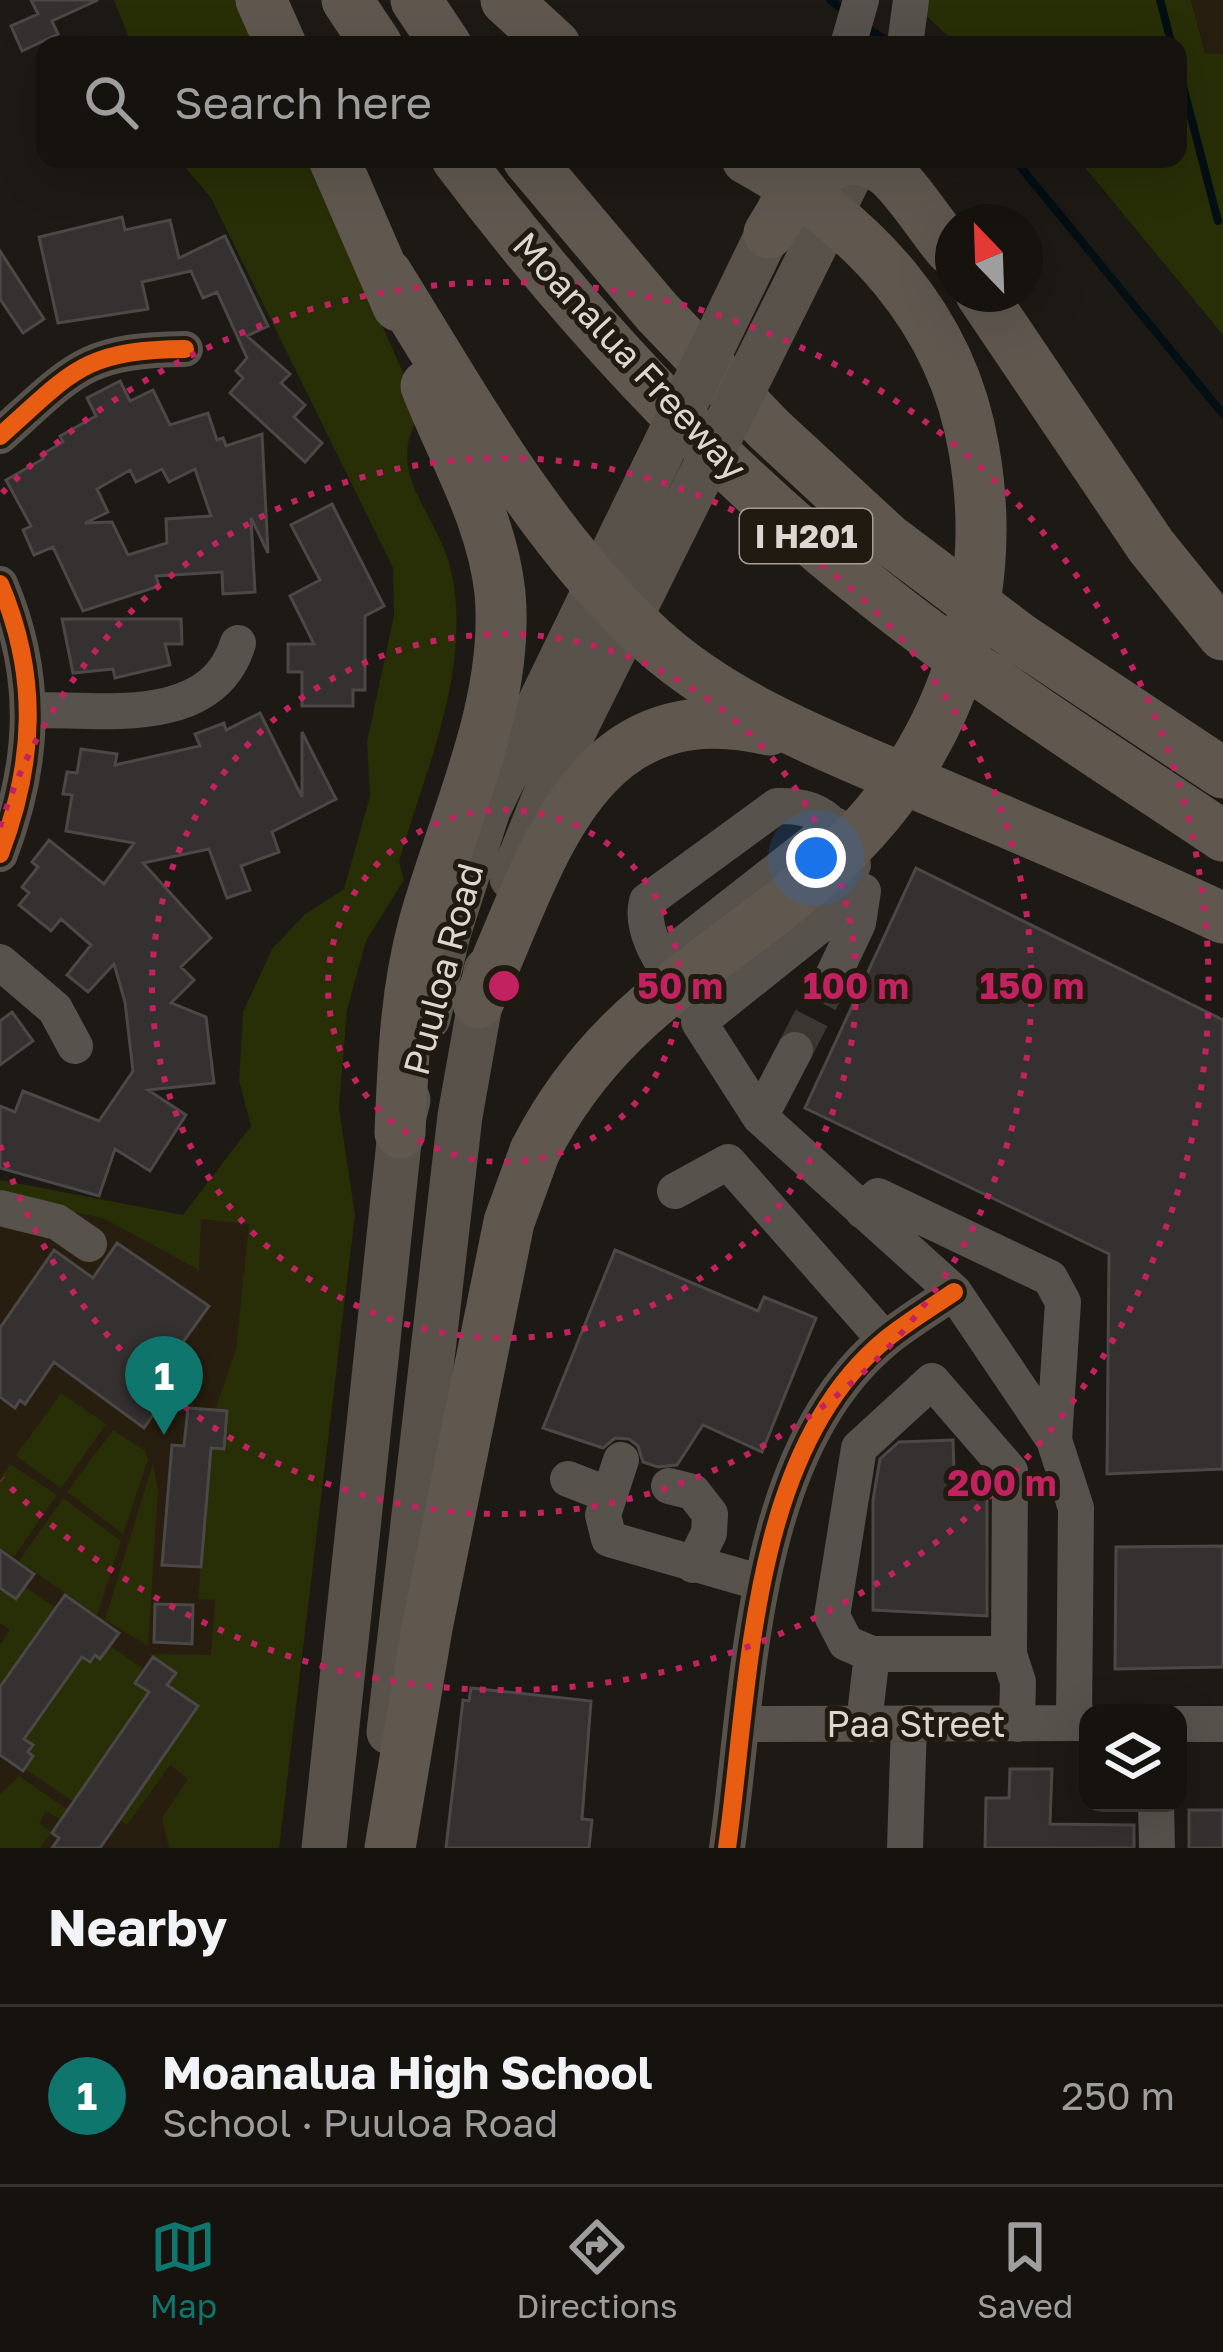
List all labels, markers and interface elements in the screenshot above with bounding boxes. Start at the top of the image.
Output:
search box [36,36,1187,168]
icon: search [78,69,144,135]
text: Search here [174,75,432,129]
north arrow [935,204,1043,312]
street label: Moanalua Freeway [505,223,756,488]
road number: I H201 [740,509,872,563]
your location [786,828,846,888]
street label: Puuloa Road [394,858,491,1079]
text: 50 m [637,964,723,1007]
text: 100 m [803,964,909,1007]
text: 150 m [980,964,1084,1007]
centre of rings [483,965,525,1007]
pin: 1 [125,1336,203,1435]
text: 200 m [947,1461,1057,1504]
street label: Paa Street [826,1702,1006,1745]
map controls [1079,1704,1187,1812]
button: layers [1079,1704,1187,1812]
text: Nearby [48,1896,227,1957]
text: Moanalua High School [162,2045,653,2099]
text: 1 [77,2072,97,2119]
text: 250 m [1061,2072,1175,2119]
text: School · Puuloa Road [162,2099,558,2146]
tab: Map [150,2214,217,2325]
tab: Directions [516,2214,678,2325]
tab: Saved [977,2214,1073,2325]

